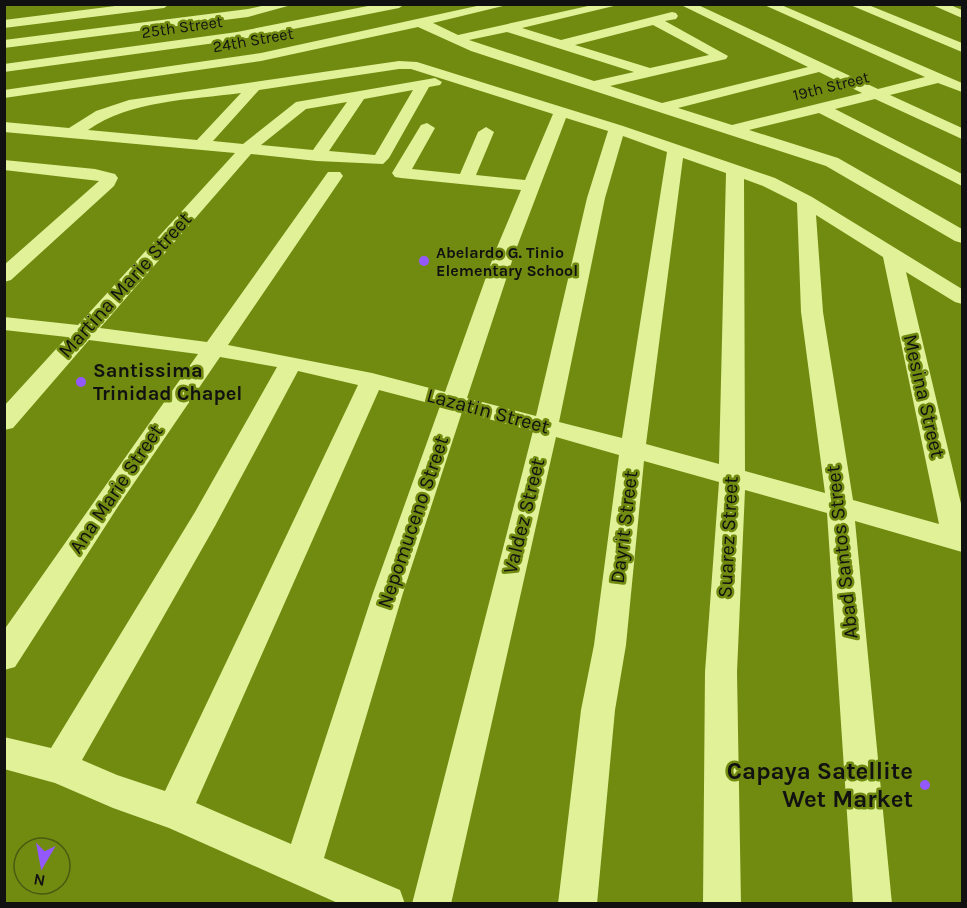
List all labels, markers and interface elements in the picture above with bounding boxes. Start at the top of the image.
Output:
street label: 25th Street [140,12,224,42]
street label: 24th Street [211,24,295,56]
street label: 19th Street [791,67,871,105]
street label: Martina Marie Street [54,207,197,362]
place label: Abelardo G. Tinio Elementary School [436,243,578,280]
marker: Abelardo G. Tinio Elementary School [417,254,431,268]
street label: Mesina Street [899,332,950,461]
place label: Santissima Trinidad Chapel [93,359,242,405]
marker: Santissima Trinidad Chapel [74,375,88,389]
street label: Lazatin Street [424,384,552,439]
street label: Ana Marie Street [64,420,168,558]
street label: Nepomuceno Street [373,432,453,611]
street label: Valdez Street [499,455,550,576]
street label: Abad Santos Street [821,463,863,640]
street label: Dayrit Street [606,469,642,585]
street label: Suarez Street [713,475,743,598]
place label: Capaya Satellite Wet Market [727,757,913,813]
marker: Capaya Satellite Wet Market [918,778,932,792]
north arrow [12,836,72,896]
text: N [32,870,47,891]

